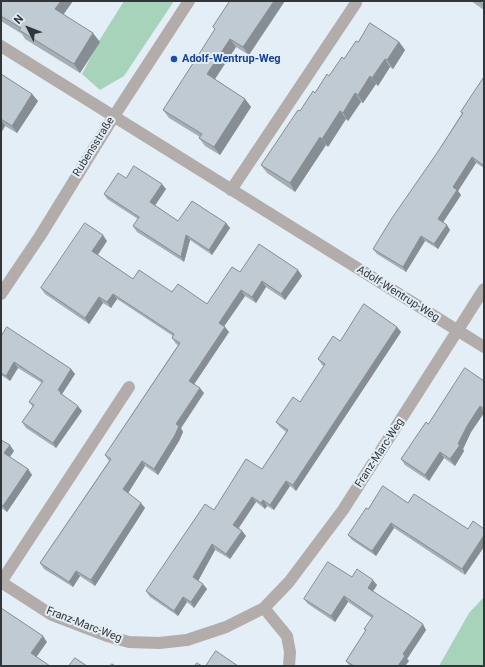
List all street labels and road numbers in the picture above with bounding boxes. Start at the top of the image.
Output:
street label: Rubensstraße [70,115,118,179]
street label: Adolf-Wentrup-Weg [354,263,442,325]
street label: Franz-Marc-Weg [353,416,407,490]
street label: Franz-Marc-Weg [44,605,124,645]

